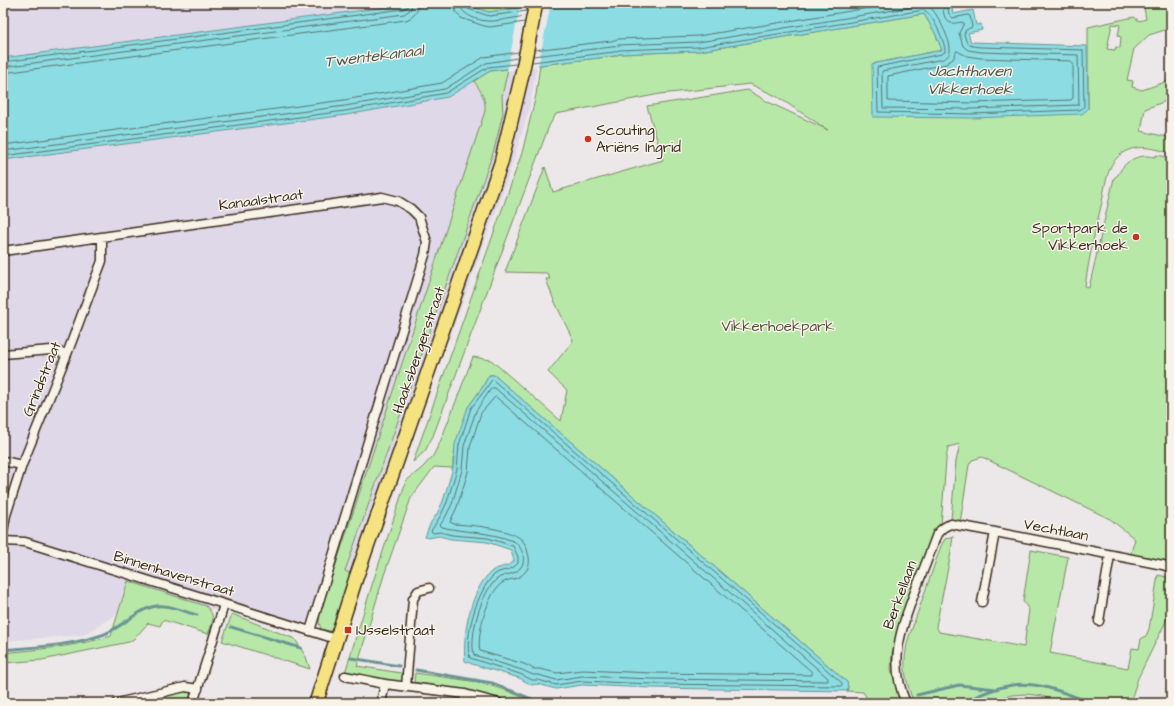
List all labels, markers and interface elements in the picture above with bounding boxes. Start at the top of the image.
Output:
water label: Twentekanaal [323,39,427,73]
water label: Jachthaven Vikkerhoek [928,60,1014,100]
place label: Scouting Ariëns Ingrid [596,120,681,159]
marker: Scouting Ariëns Ingrid [583,134,593,144]
street label: Kanaalstraat [217,184,305,216]
place label: Sportpark de Vikkerhoek [1032,218,1128,256]
marker: Sportpark de Vikkerhoek [1131,232,1141,242]
street label: Haaksbergerstraat [387,284,452,417]
park label: Vikkerhoekpark [721,316,835,337]
street label: Grindstraat [17,338,67,420]
street label: Vechtlaan [1022,513,1091,547]
street label: Binnenhavenstraat [111,546,237,602]
street label: Berkellaan [878,557,922,632]
place label: IJsselstraat [356,620,435,641]
marker: IJsselstraat [343,625,353,635]

